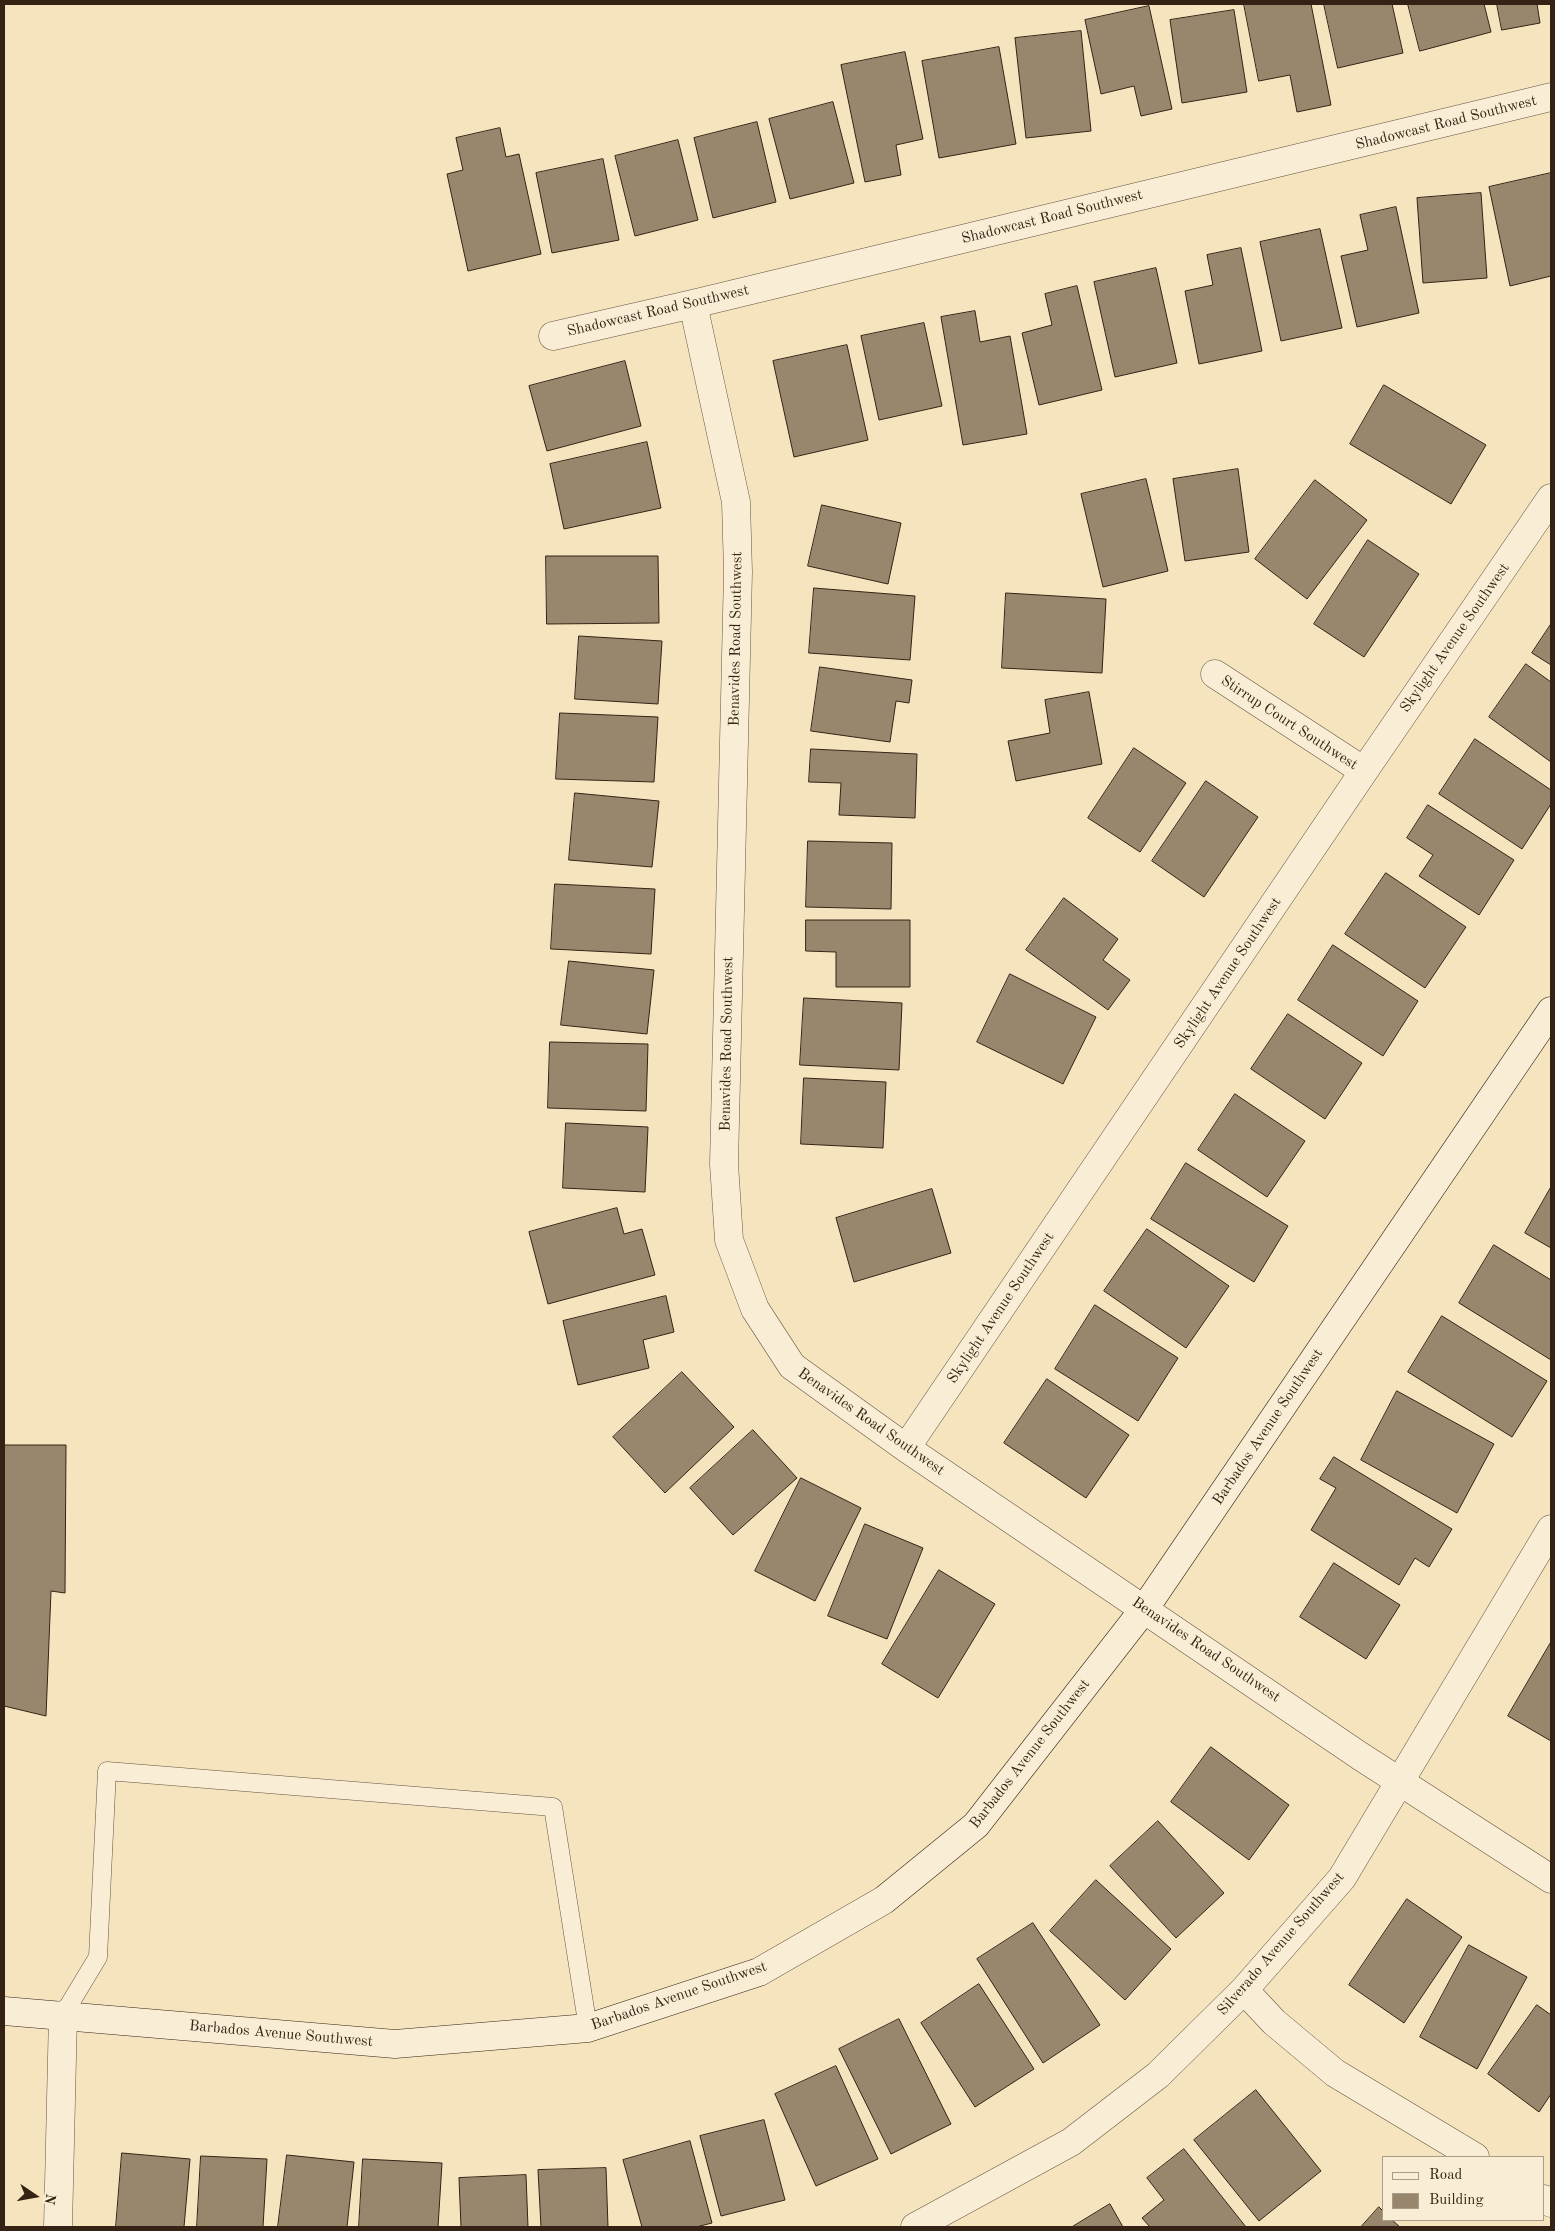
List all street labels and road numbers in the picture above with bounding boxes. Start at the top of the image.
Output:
street label: Shadowcast Road Southwest [1354,92,1538,154]
street label: Shadowcast Road Southwest [960,186,1144,248]
street label: Shadowcast Road Southwest [565,281,751,341]
street label: Benavides Road Southwest [725,551,747,727]
street label: Skylight Avenue Southwest [1396,560,1514,716]
street label: Stirrup Court Southwest [1217,672,1361,774]
street label: Skylight Avenue Southwest [1171,894,1285,1052]
street label: Benavides Road Southwest [716,956,738,1132]
street label: Skylight Avenue Southwest [944,1229,1058,1387]
street label: Barbados Avenue Southwest [1209,1345,1327,1509]
street label: Benavides Road Southwest [794,1364,948,1480]
street label: Benavides Road Southwest [1128,1594,1284,1706]
street label: Barbados Avenue Southwest [966,1676,1094,1832]
street label: Silverado Avenue Southwest [1214,1869,1348,2019]
street label: Barbados Avenue Southwest [589,1957,769,2035]
street label: Barbados Avenue Southwest [188,2017,374,2051]

